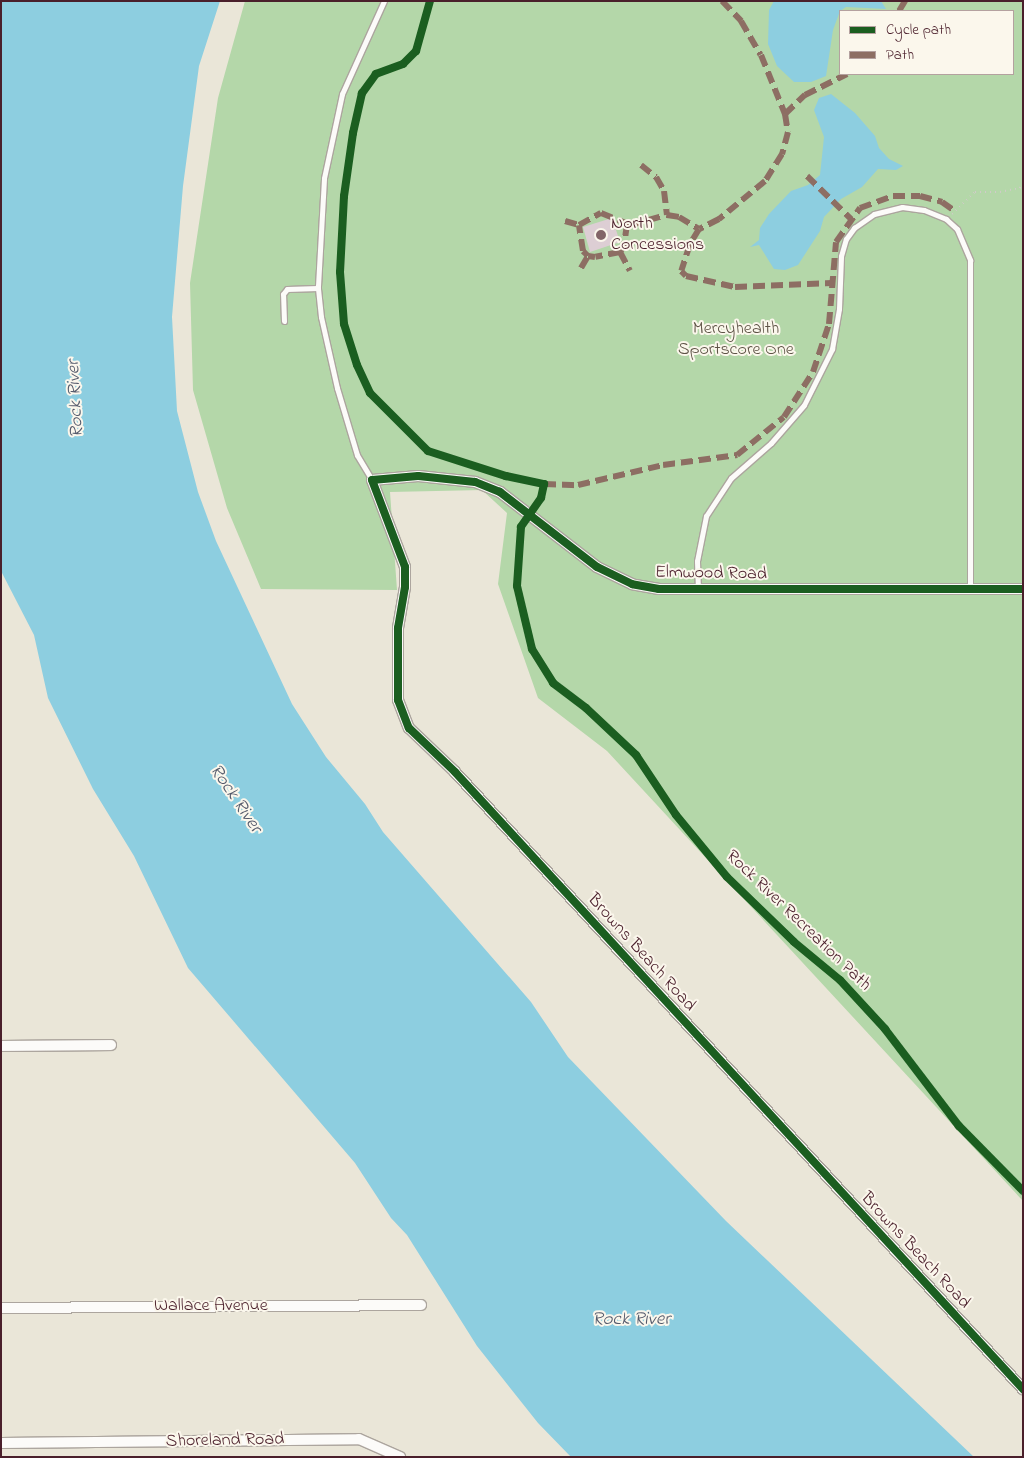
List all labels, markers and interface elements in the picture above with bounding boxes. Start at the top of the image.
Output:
legend [839,10,1014,75]
text: Cycle path [886,19,951,41]
text: Path [886,44,914,66]
place label: North Concessions [611,214,704,256]
marker: North Concessions [595,229,607,241]
park label: Mercyhealth Sportscore One [678,319,794,362]
water label: Rock River [63,359,89,439]
street label: Elmwood Road [655,562,767,586]
water label: Rock River [204,760,266,838]
street label: Rock River Recreation Path [721,846,875,996]
street label: Browns Beach Road [582,889,700,1017]
street label: Browns Beach Road [855,1188,975,1314]
street label: Wallace Avenue [154,1295,268,1317]
water label: Rock River [592,1309,670,1331]
street label: Shoreland Road [166,1429,284,1453]

